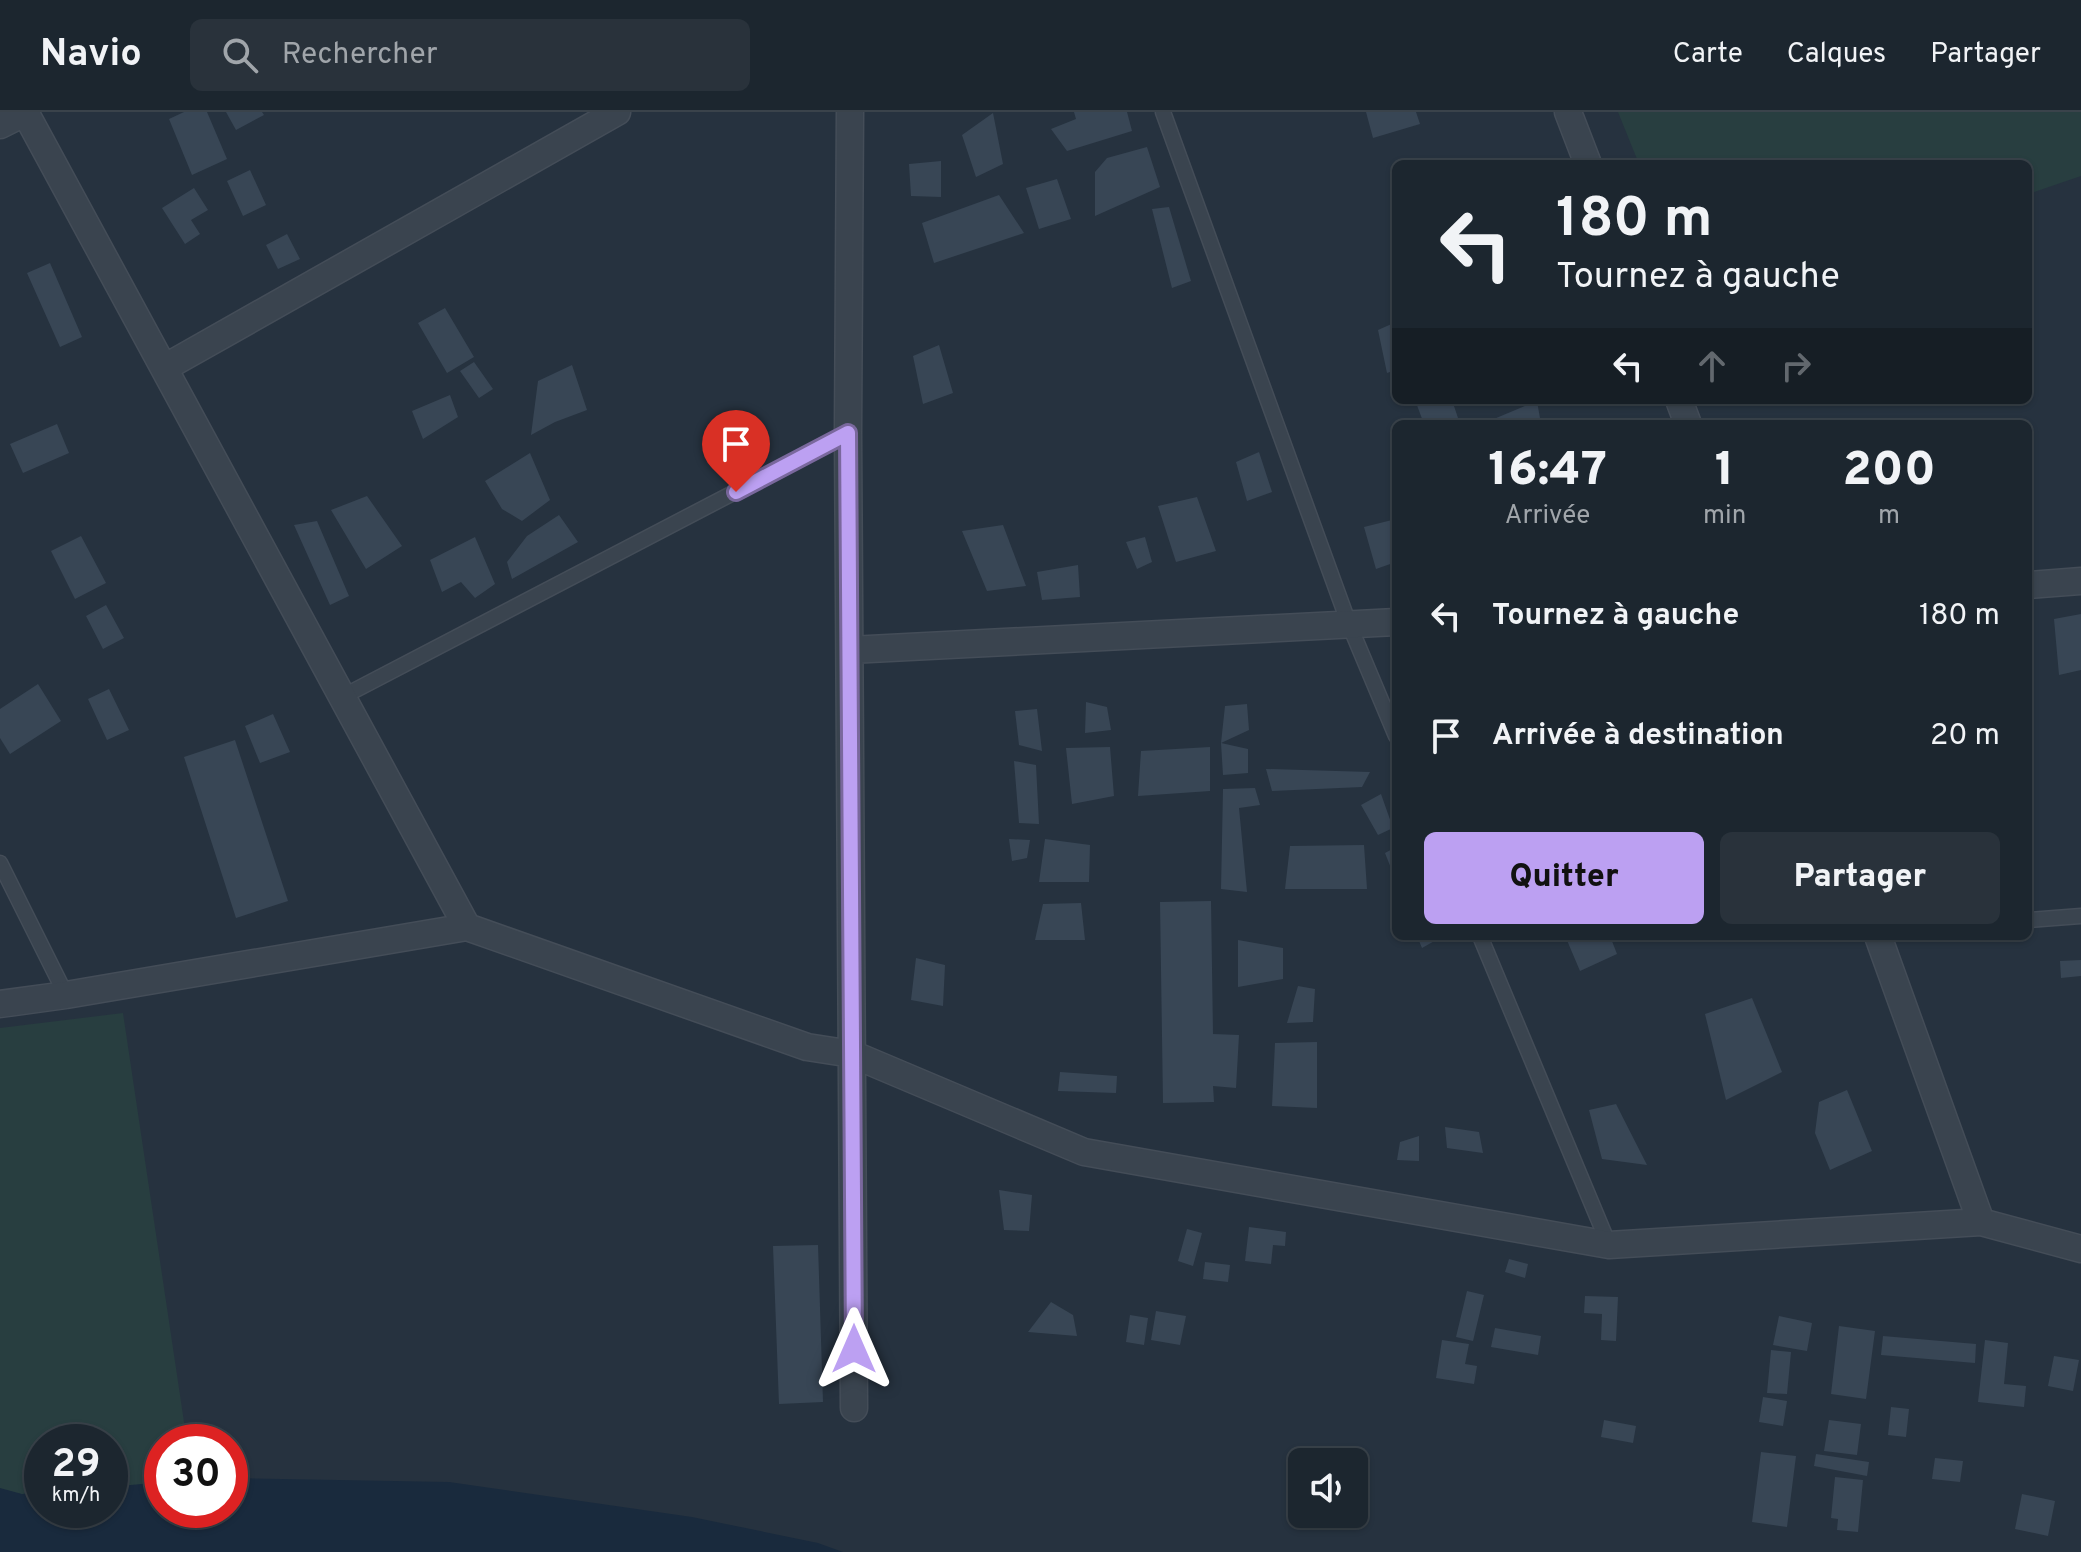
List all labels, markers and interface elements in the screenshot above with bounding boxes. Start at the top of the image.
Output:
search box [190,19,750,91]
text: Navio [40,31,142,80]
icon: search [218,33,262,77]
text: Rechercher [282,37,438,74]
text: Carte [1673,37,1743,73]
text: Calques [1787,37,1886,73]
text: Partager [1930,37,2041,73]
text: 180 m [1556,186,1713,256]
icon: left [1424,192,1528,296]
text: Tournez à gauche [1556,255,1840,301]
icon: left [1606,344,1650,388]
icon: ahead [1690,344,1734,388]
icon: right [1774,344,1818,388]
pin [702,410,770,492]
icon: arrive [714,422,758,466]
text: 16:47 [1488,442,1607,502]
text: 1 [1715,442,1734,502]
text: 200 [1842,442,1936,502]
text: Arrivée [1505,500,1590,533]
text: min [1703,500,1746,533]
text: m [1878,500,1900,533]
icon: left [1424,594,1468,638]
text: Tournez à gauche [1492,598,1739,635]
text: 180 m [1919,598,2000,635]
icon: arrive [1424,714,1468,758]
text: Arrivée à destination [1492,718,1784,755]
text: 20 m [1930,718,2000,755]
button: Quitter [1424,832,1704,924]
button: Partager [1720,832,2000,924]
position arrow [812,1307,896,1391]
speed limit sign: 30 [144,1424,248,1528]
text: 29 [51,1441,101,1491]
map controls [1288,1448,1368,1528]
button: sound [1288,1448,1368,1528]
text: km/h [52,1483,100,1509]

